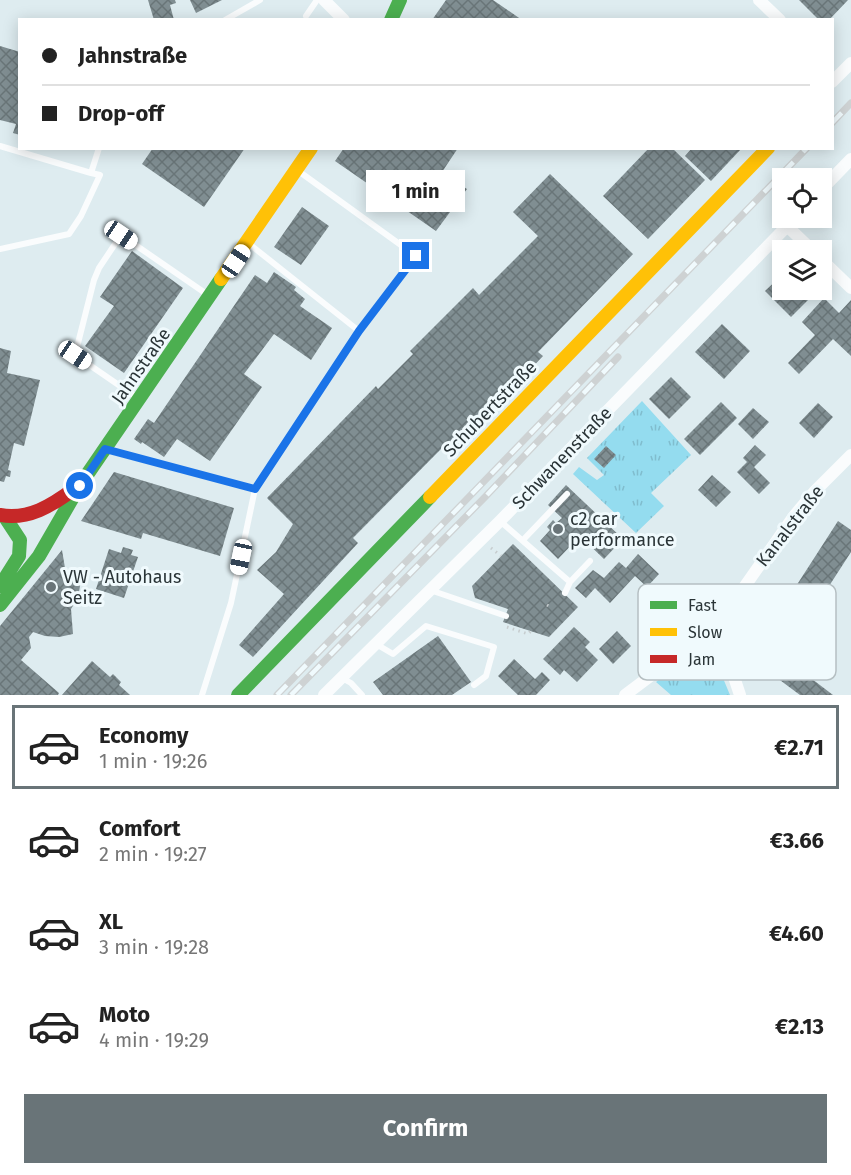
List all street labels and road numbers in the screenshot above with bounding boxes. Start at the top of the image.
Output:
street label: Jahnstraße [107,324,175,408]
street label: Schubertstraße [439,356,541,462]
street label: Schwanenstraße [508,402,616,514]
street label: Kanalstraße [751,481,829,571]

